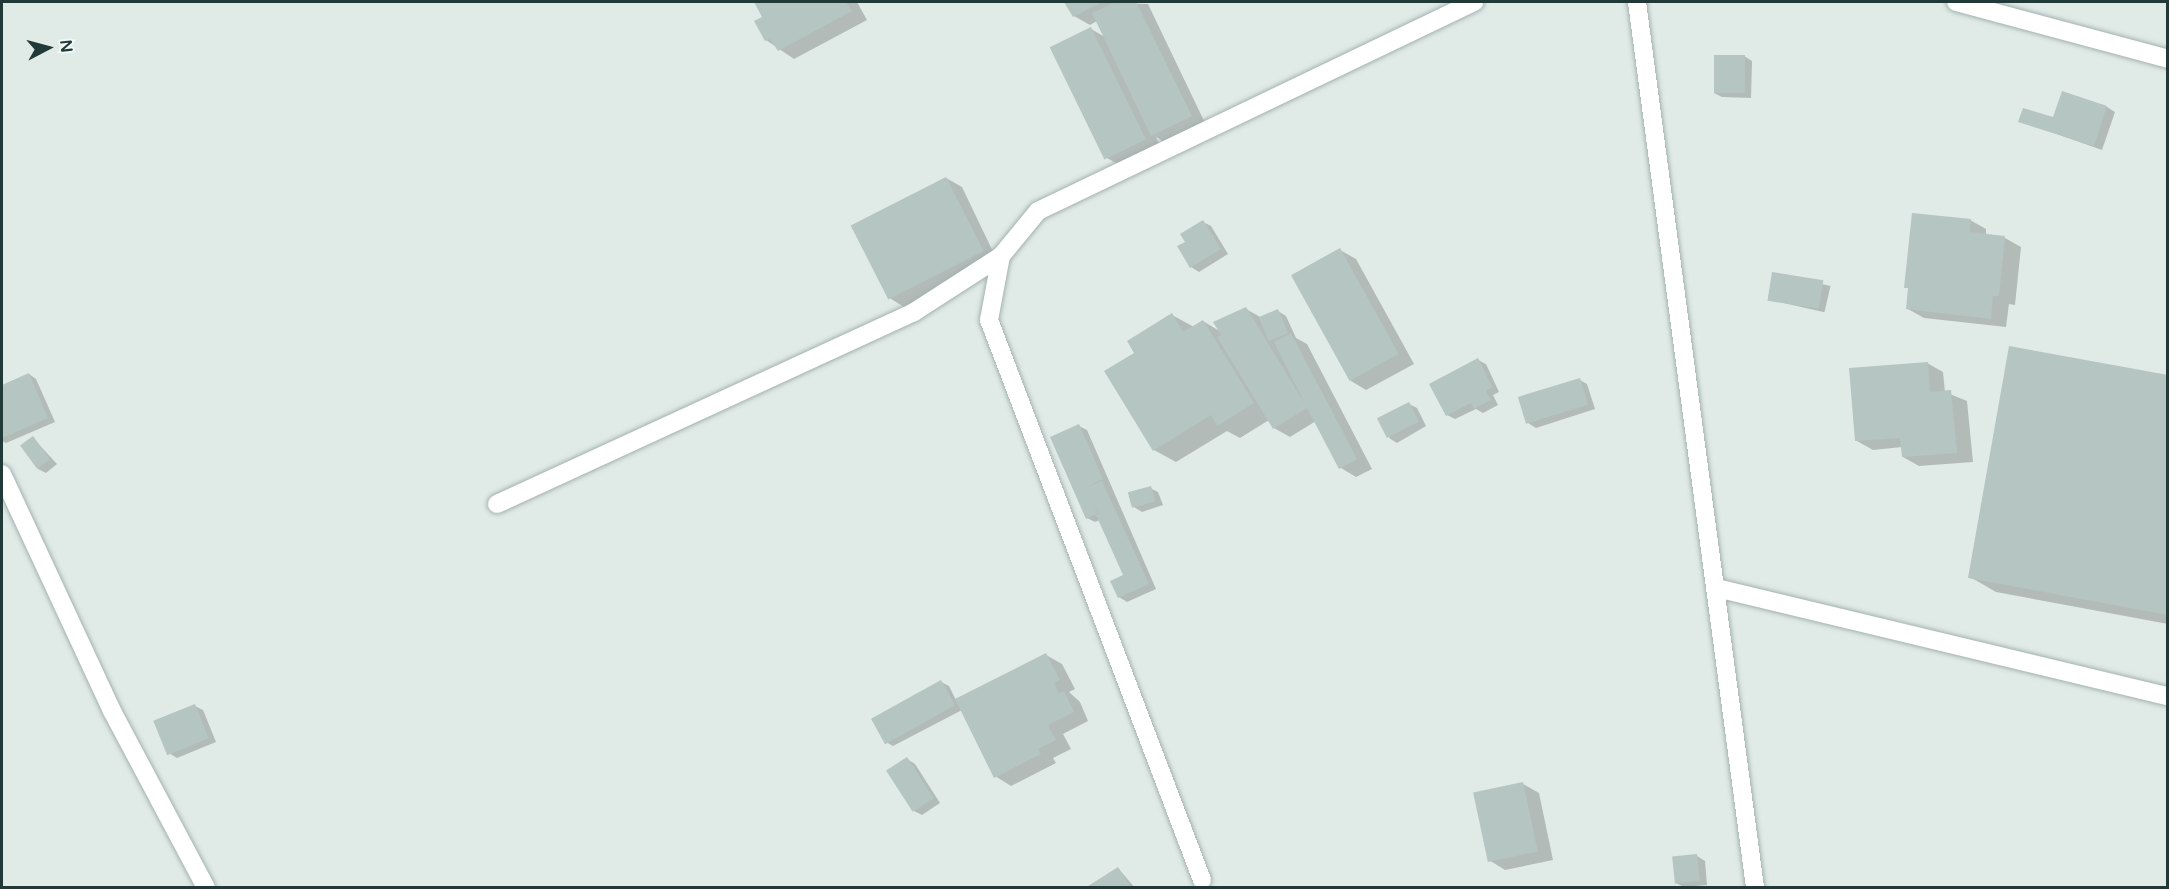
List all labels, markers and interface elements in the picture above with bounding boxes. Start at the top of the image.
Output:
north arrow [18,18,78,78]
text: N [55,39,77,54]

